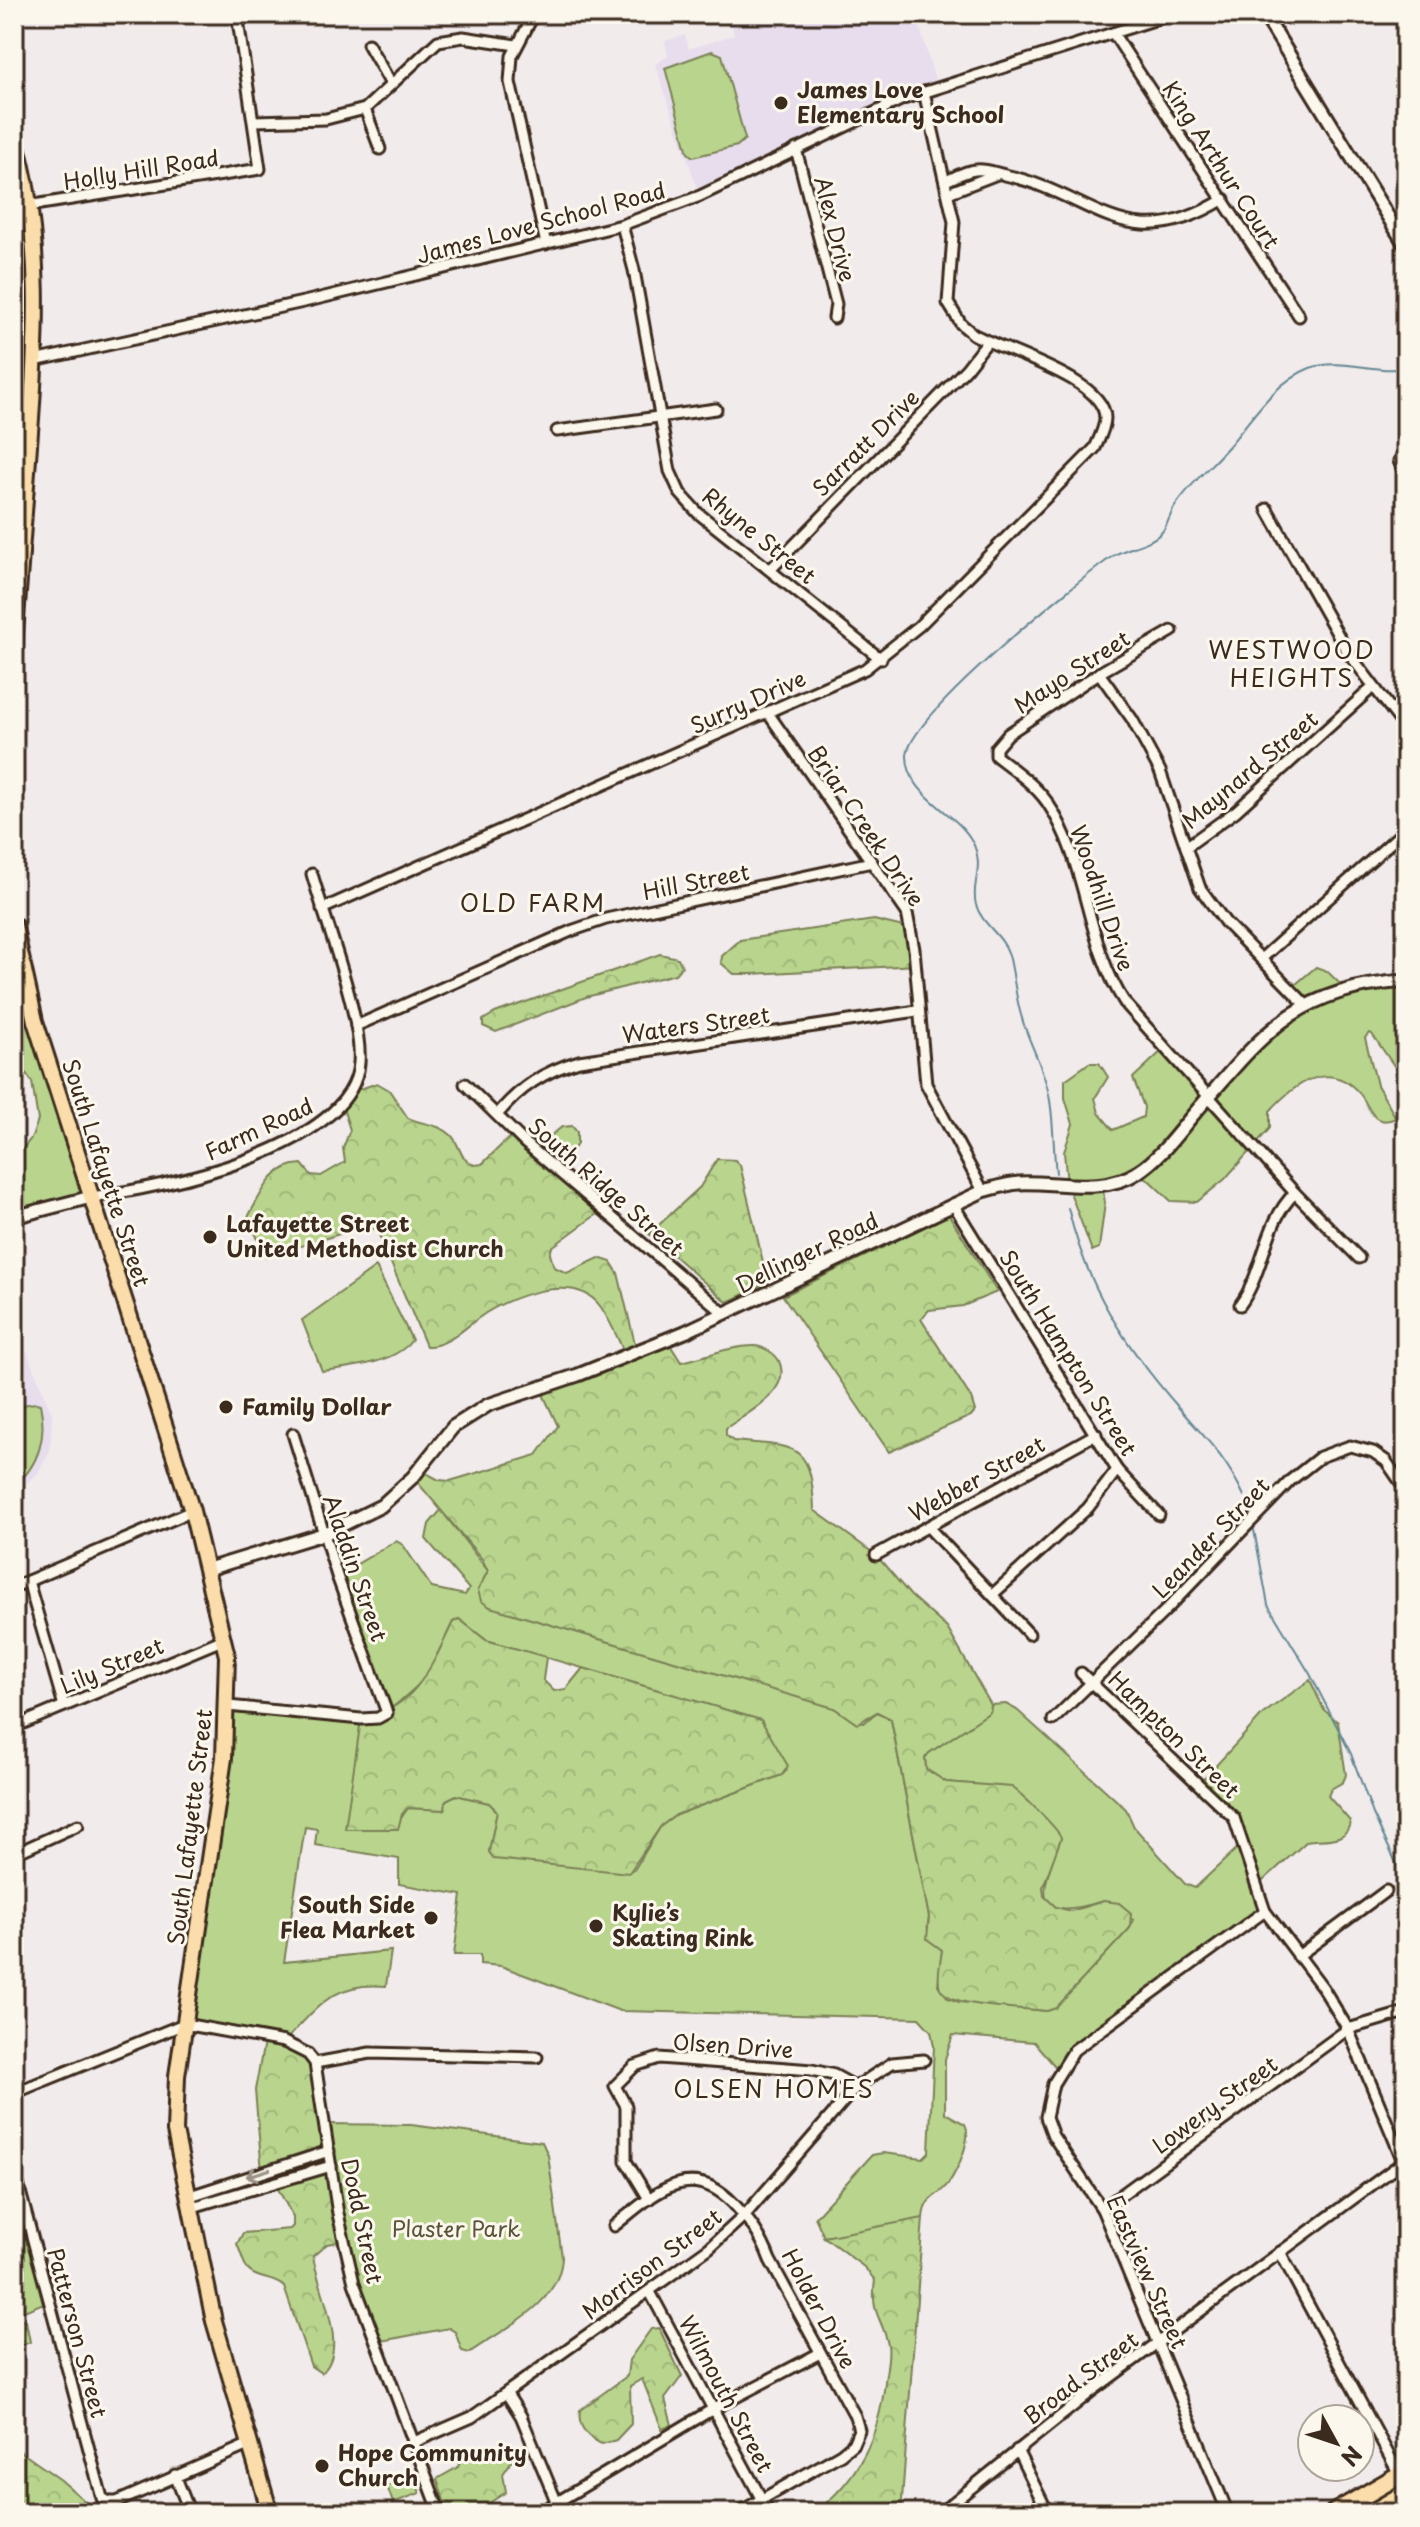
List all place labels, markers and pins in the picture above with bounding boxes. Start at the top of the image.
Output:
place label: James Love Elementary School [797,72,1004,130]
marker: James Love Elementary School [772,94,790,112]
place label: Lafayette Street United Methodist Church [226,1206,504,1264]
marker: Lafayette Street United Methodist Church [201,1228,219,1246]
place label: Family Dollar [242,1389,392,1422]
marker: Family Dollar [217,1398,235,1416]
place label: South Side Flea Market [280,1887,415,1945]
place label: Kylie’s Skating Rink [612,1895,754,1953]
marker: South Side Flea Market [422,1909,440,1927]
marker: Kylie’s Skating Rink [587,1917,605,1935]
place label: Hope Community Church [338,2435,527,2493]
marker: Hope Community Church [313,2457,331,2475]

